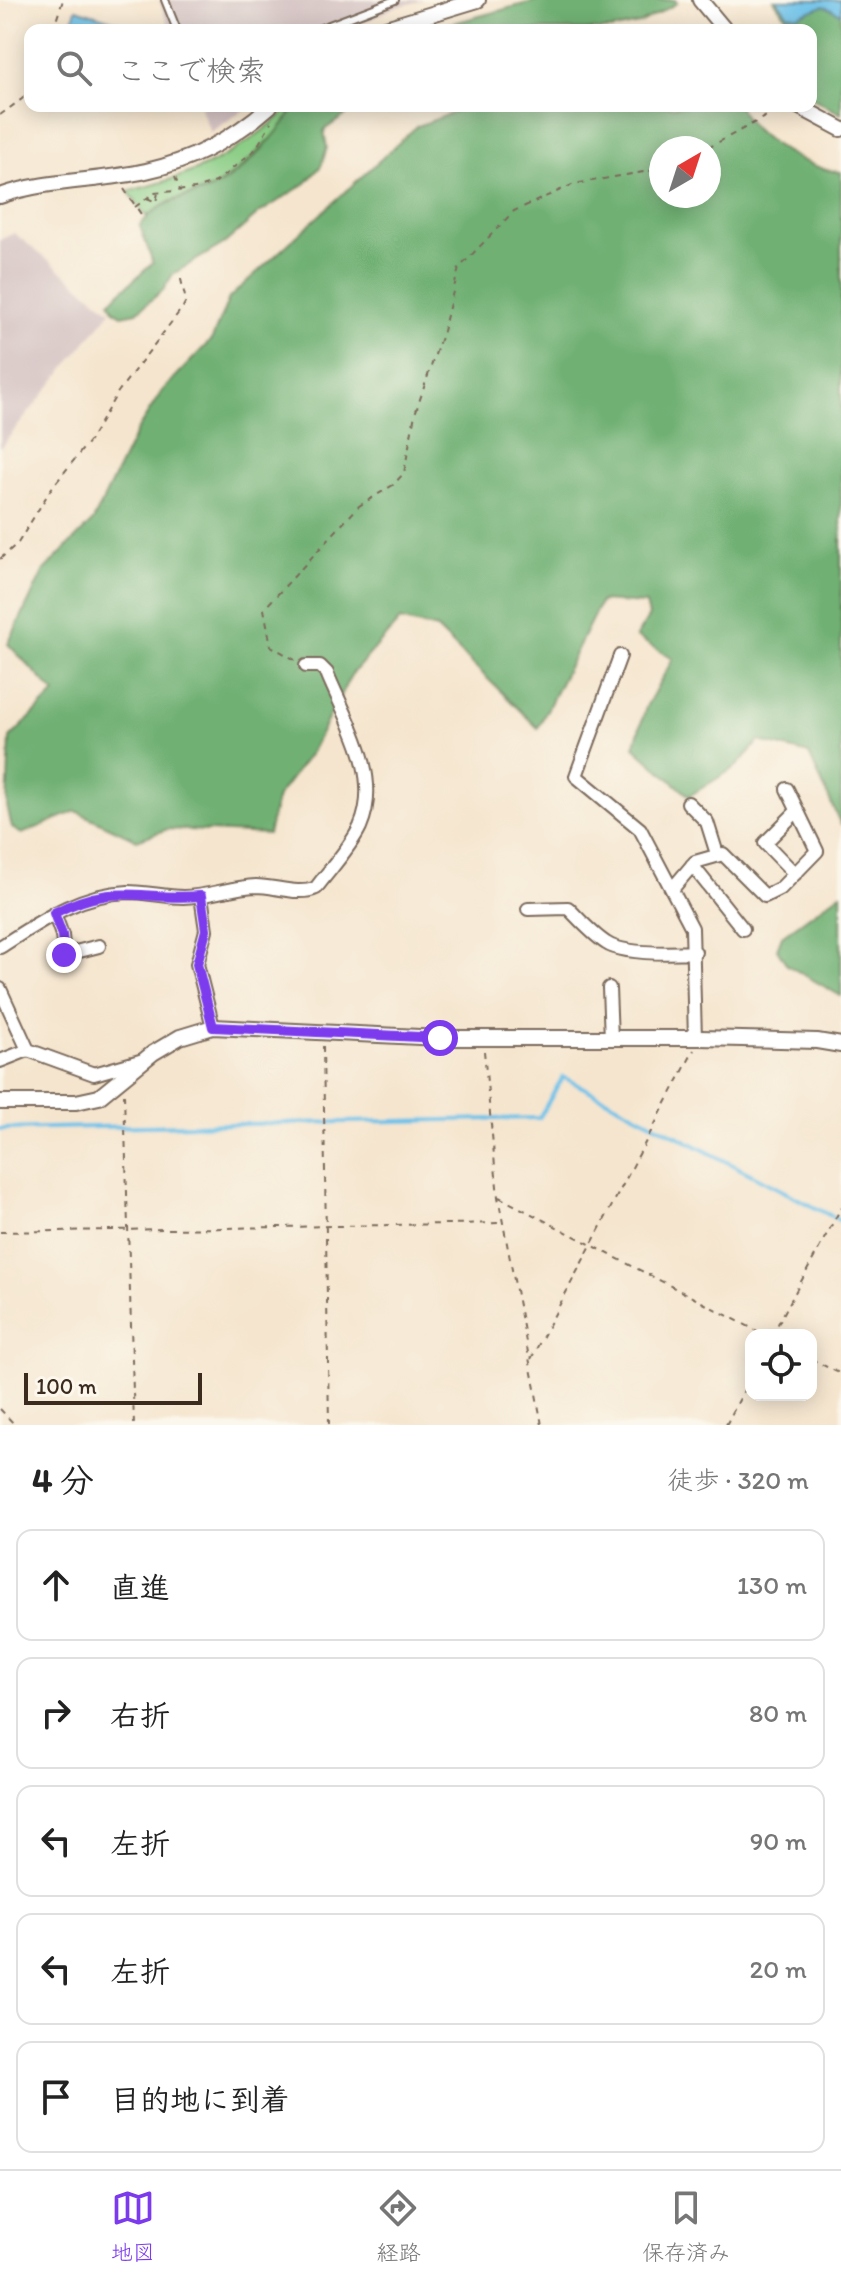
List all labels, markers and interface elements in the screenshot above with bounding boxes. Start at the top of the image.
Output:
search box [24,24,817,112]
icon: search [52,46,96,90]
text: ここで検索 [116,52,266,89]
north arrow [649,136,721,208]
route end [46,937,82,973]
route start [422,1020,458,1056]
map controls [745,1329,817,1401]
button: locate [745,1329,817,1401]
scale bar [24,1369,202,1405]
text: 100 m [36,1373,97,1400]
text: 4 分 [32,1460,94,1501]
text: 徒歩 · 320 m [667,1464,809,1496]
icon: ahead [34,1563,78,1607]
text: 直進 [110,1569,170,1606]
text: 130 m [737,1569,807,1601]
icon: right [34,1691,78,1735]
text: 右折 [110,1697,170,1734]
text: 80 m [749,1697,807,1729]
icon: left [34,1819,78,1863]
text: 左折 [110,1825,170,1862]
text: 90 m [750,1825,807,1857]
icon: left [34,1947,78,1991]
text: 左折 [110,1953,170,1990]
text: 20 m [750,1953,807,1985]
icon: arrive [34,2075,78,2119]
text: 目的地に到着 [110,2081,290,2118]
tab: 地図 [111,2186,155,2266]
tab: 経路 [376,2186,420,2266]
tab: 保存済み [642,2186,730,2266]

